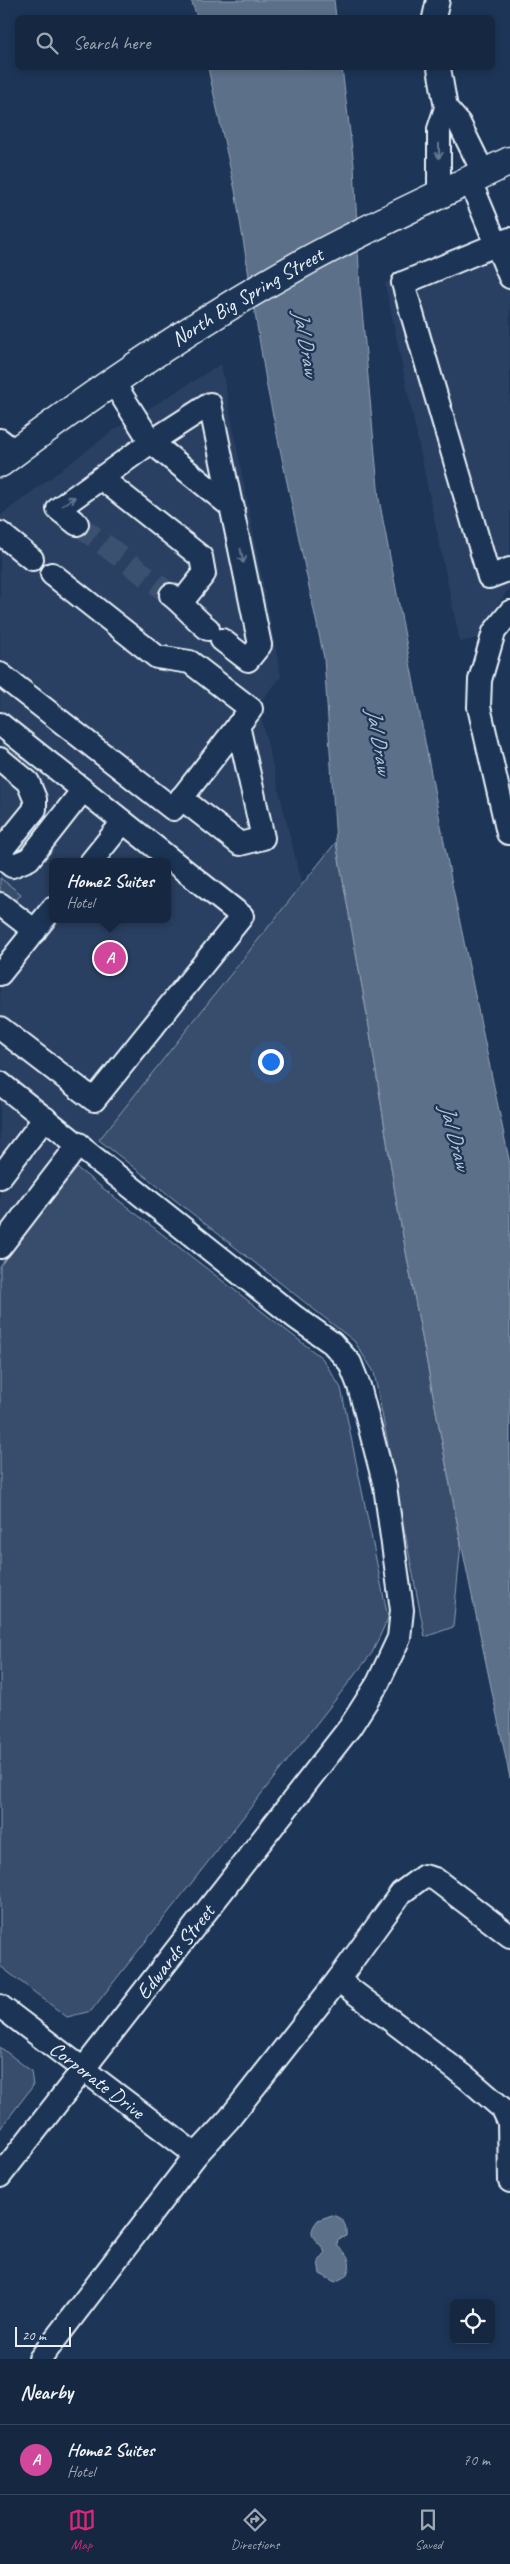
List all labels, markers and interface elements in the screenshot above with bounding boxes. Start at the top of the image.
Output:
search box [15,15,495,70]
icon: search [33,29,61,57]
text: Search here [73,31,150,55]
one-way arrow [434,142,444,159]
street label: North Big Spring Street [166,241,329,352]
water label: Jal Draw [286,306,326,381]
one-way arrow [62,496,76,506]
one-way arrow [238,547,247,563]
water label: Jal Draw [359,704,399,779]
popup [49,858,171,923]
text: Home2 Suites [66,869,154,893]
text: Hotel [66,893,94,913]
pin: A [94,939,126,977]
your location [258,1049,284,1075]
water label: Jal Draw [432,1100,478,1176]
street label: Edwards Street [130,1898,221,2004]
street label: Corporate Drive [44,2035,151,2125]
map controls [450,2299,495,2344]
button: locate [450,2299,495,2344]
scale bar [15,2324,71,2347]
text: 20 m [22,2327,46,2344]
text: Nearby [20,2379,73,2405]
text: Home2 Suites [67,2438,154,2462]
text: A [32,2450,40,2470]
text: 70 m [463,2450,490,2470]
text: Hotel [67,2462,95,2482]
tab: Map [68,2506,96,2553]
tab: Directions [231,2506,279,2553]
tab: Saved [414,2506,442,2553]

